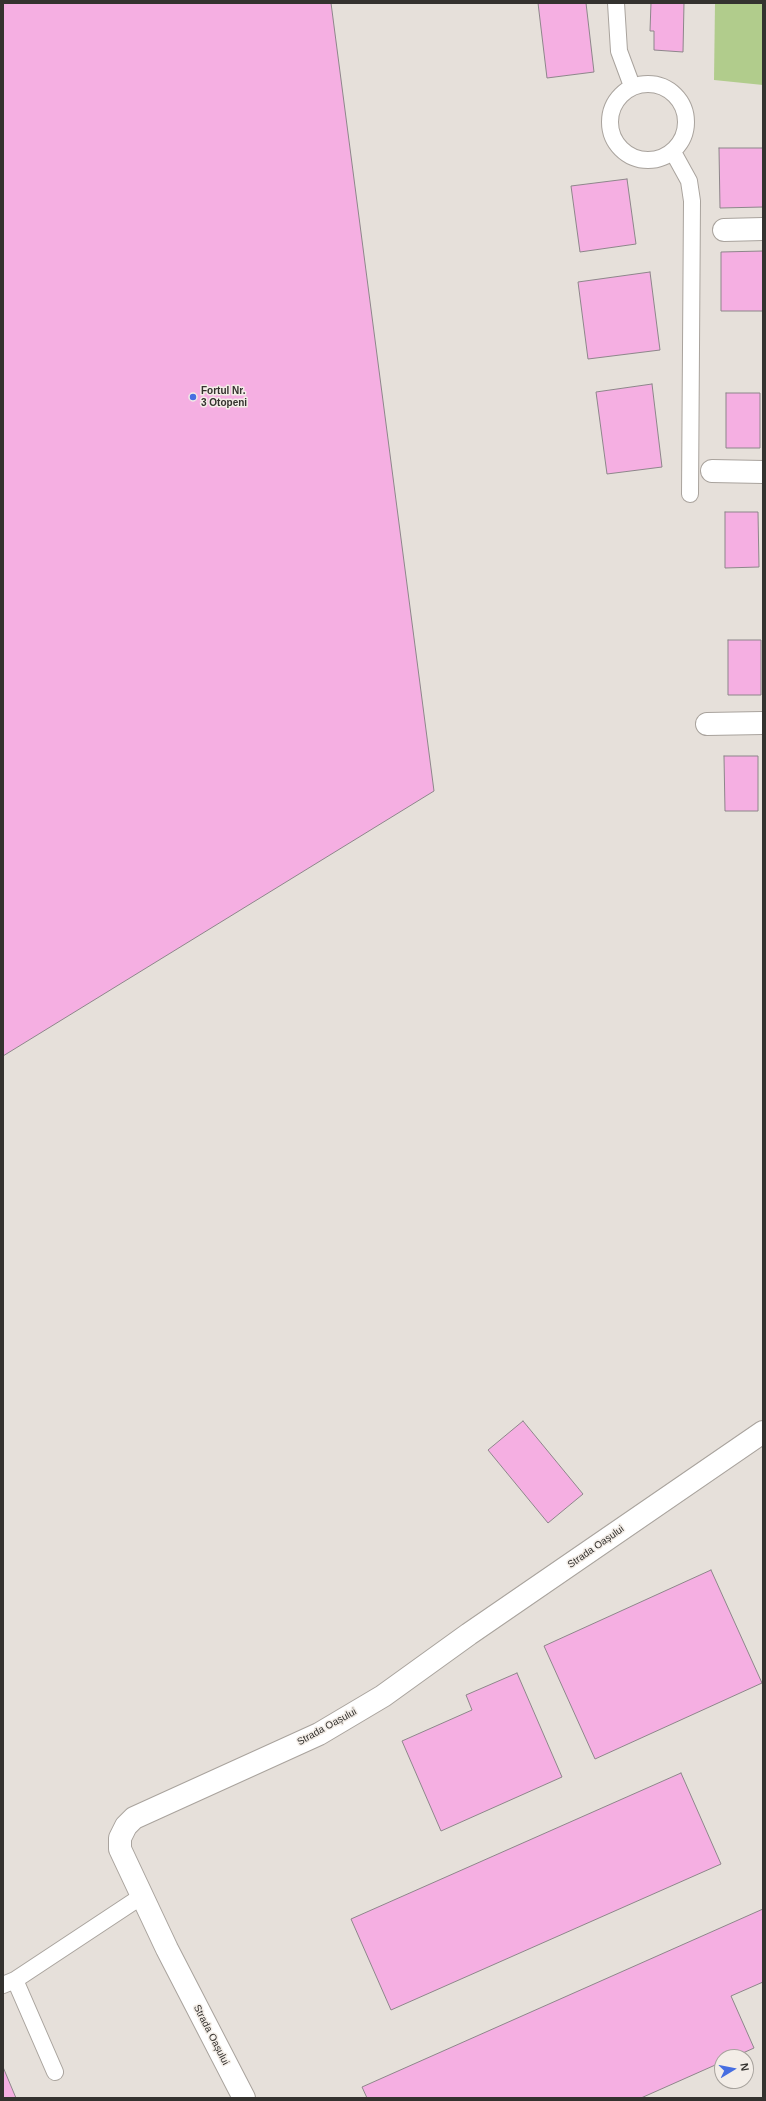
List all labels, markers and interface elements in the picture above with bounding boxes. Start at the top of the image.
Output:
place label: Fortul Nr. 3 Otopeni [201,385,247,408]
marker: Fortul Nr. 3 Otopeni [188,392,198,402]
street label: Strada Oașului [565,1523,627,1571]
street label: Strada Oașului [295,1706,359,1748]
street label: Strada Oașului [191,2003,231,2067]
north arrow [714,2049,754,2089]
text: N [738,2062,751,2072]

